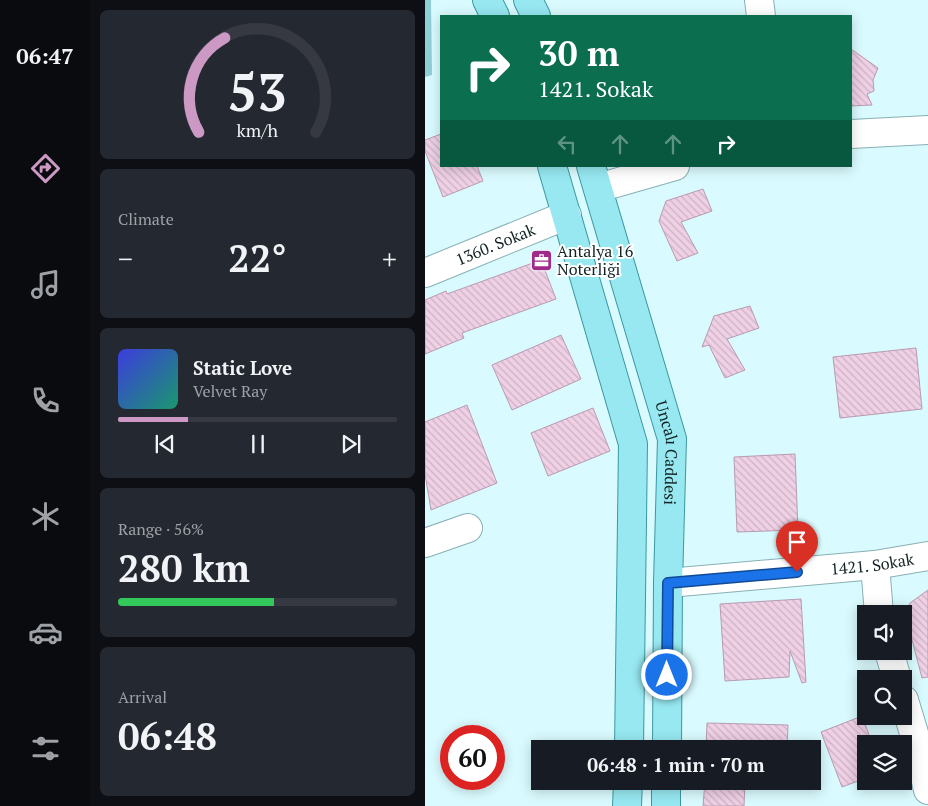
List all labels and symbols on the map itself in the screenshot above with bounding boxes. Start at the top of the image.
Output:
street label: 1360. Sokak [452,218,539,270]
place label: Antalya 16 Noterliği [557,240,634,280]
office icon: Antalya 16 Noterliği [529,248,553,272]
street label: Uncalı Caddesi [650,398,683,505]
pin [776,521,818,572]
street label: 1421. Sokak [829,547,916,580]
position arrow [640,648,692,700]
speed limit sign: 60 [440,725,505,790]

